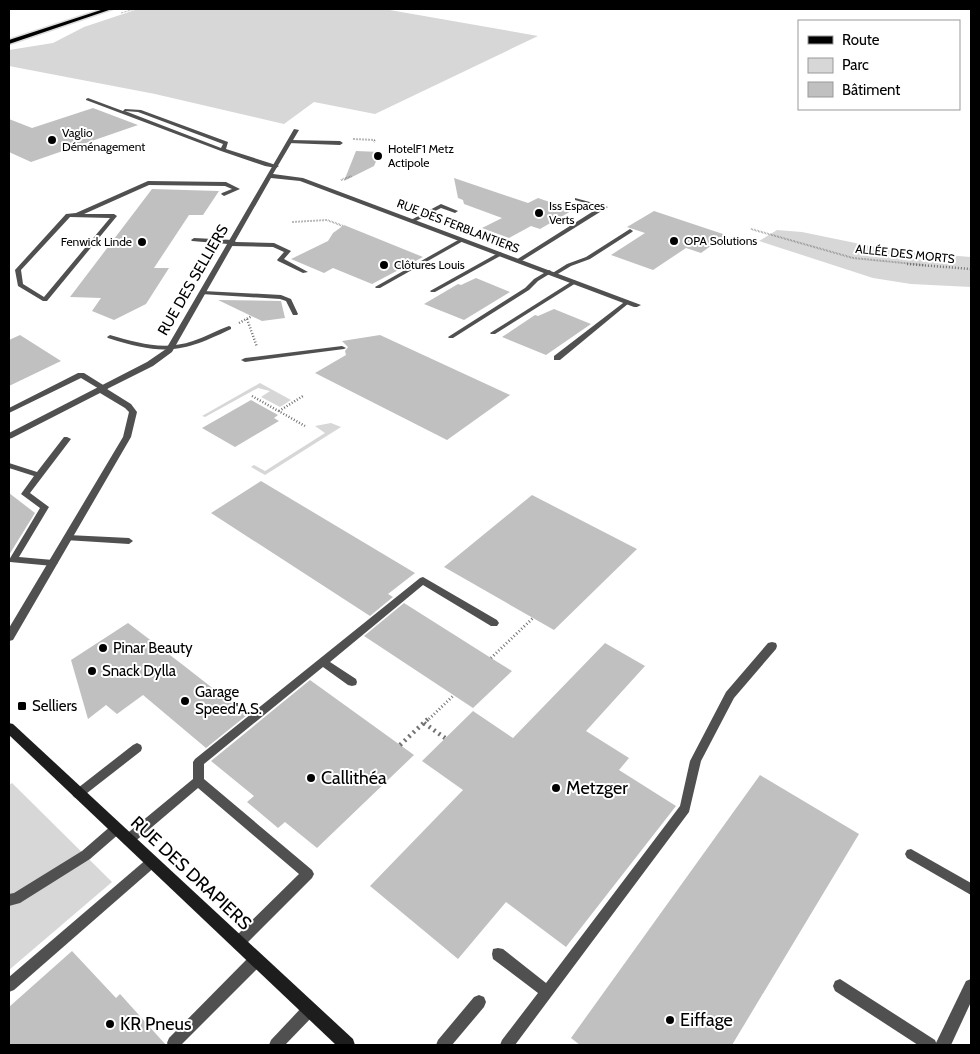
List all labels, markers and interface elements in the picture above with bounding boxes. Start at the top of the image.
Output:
legend [798,20,960,110]
text: Route [842,31,880,49]
text: Parc [842,56,869,74]
text: Bâtiment [842,81,900,99]
place label: Vaglio Déménagement [62,125,145,154]
marker: Vaglio Déménagement [46,134,58,146]
place label: HotelF1 Metz Actipole [388,141,454,170]
marker: HotelF1 Metz Actipole [372,150,384,162]
street label: RUE DES FERBLANTIERS [395,195,521,256]
place label: Iss Espaces Verts [549,198,605,227]
marker: Iss Espaces Verts [533,207,545,219]
street label: RUE DES SELLIERS [154,221,232,339]
place label: OPA Solutions [684,233,757,248]
place label: Fenwick Linde [61,234,132,249]
marker: OPA Solutions [668,235,680,247]
marker: Fenwick Linde [136,236,148,248]
street label: ALLÉE DES MORTS [855,241,956,266]
place label: Clôtures Louis [394,257,465,272]
marker: Clôtures Louis [378,259,390,271]
place label: Pinar Beauty [113,639,193,657]
marker: Pinar Beauty [97,642,109,654]
place label: Snack Dylla [102,662,177,680]
marker: Snack Dylla [86,665,98,677]
place label: Garage Speed'A.S. [195,683,262,718]
marker: Garage Speed'A.S. [179,695,191,707]
place label: Selliers [32,697,77,715]
marker: Selliers [16,700,28,712]
place label: Callithéa [321,767,387,789]
marker: Callithéa [305,772,317,784]
place label: Metzger [566,777,628,799]
marker: Metzger [550,782,562,794]
street label: RUE DES DRAPIERS [126,811,256,935]
place label: Eiffage [680,1009,733,1031]
place label: KR Pneus [120,1013,191,1035]
marker: Eiffage [664,1014,676,1026]
marker: KR Pneus [104,1018,116,1030]

